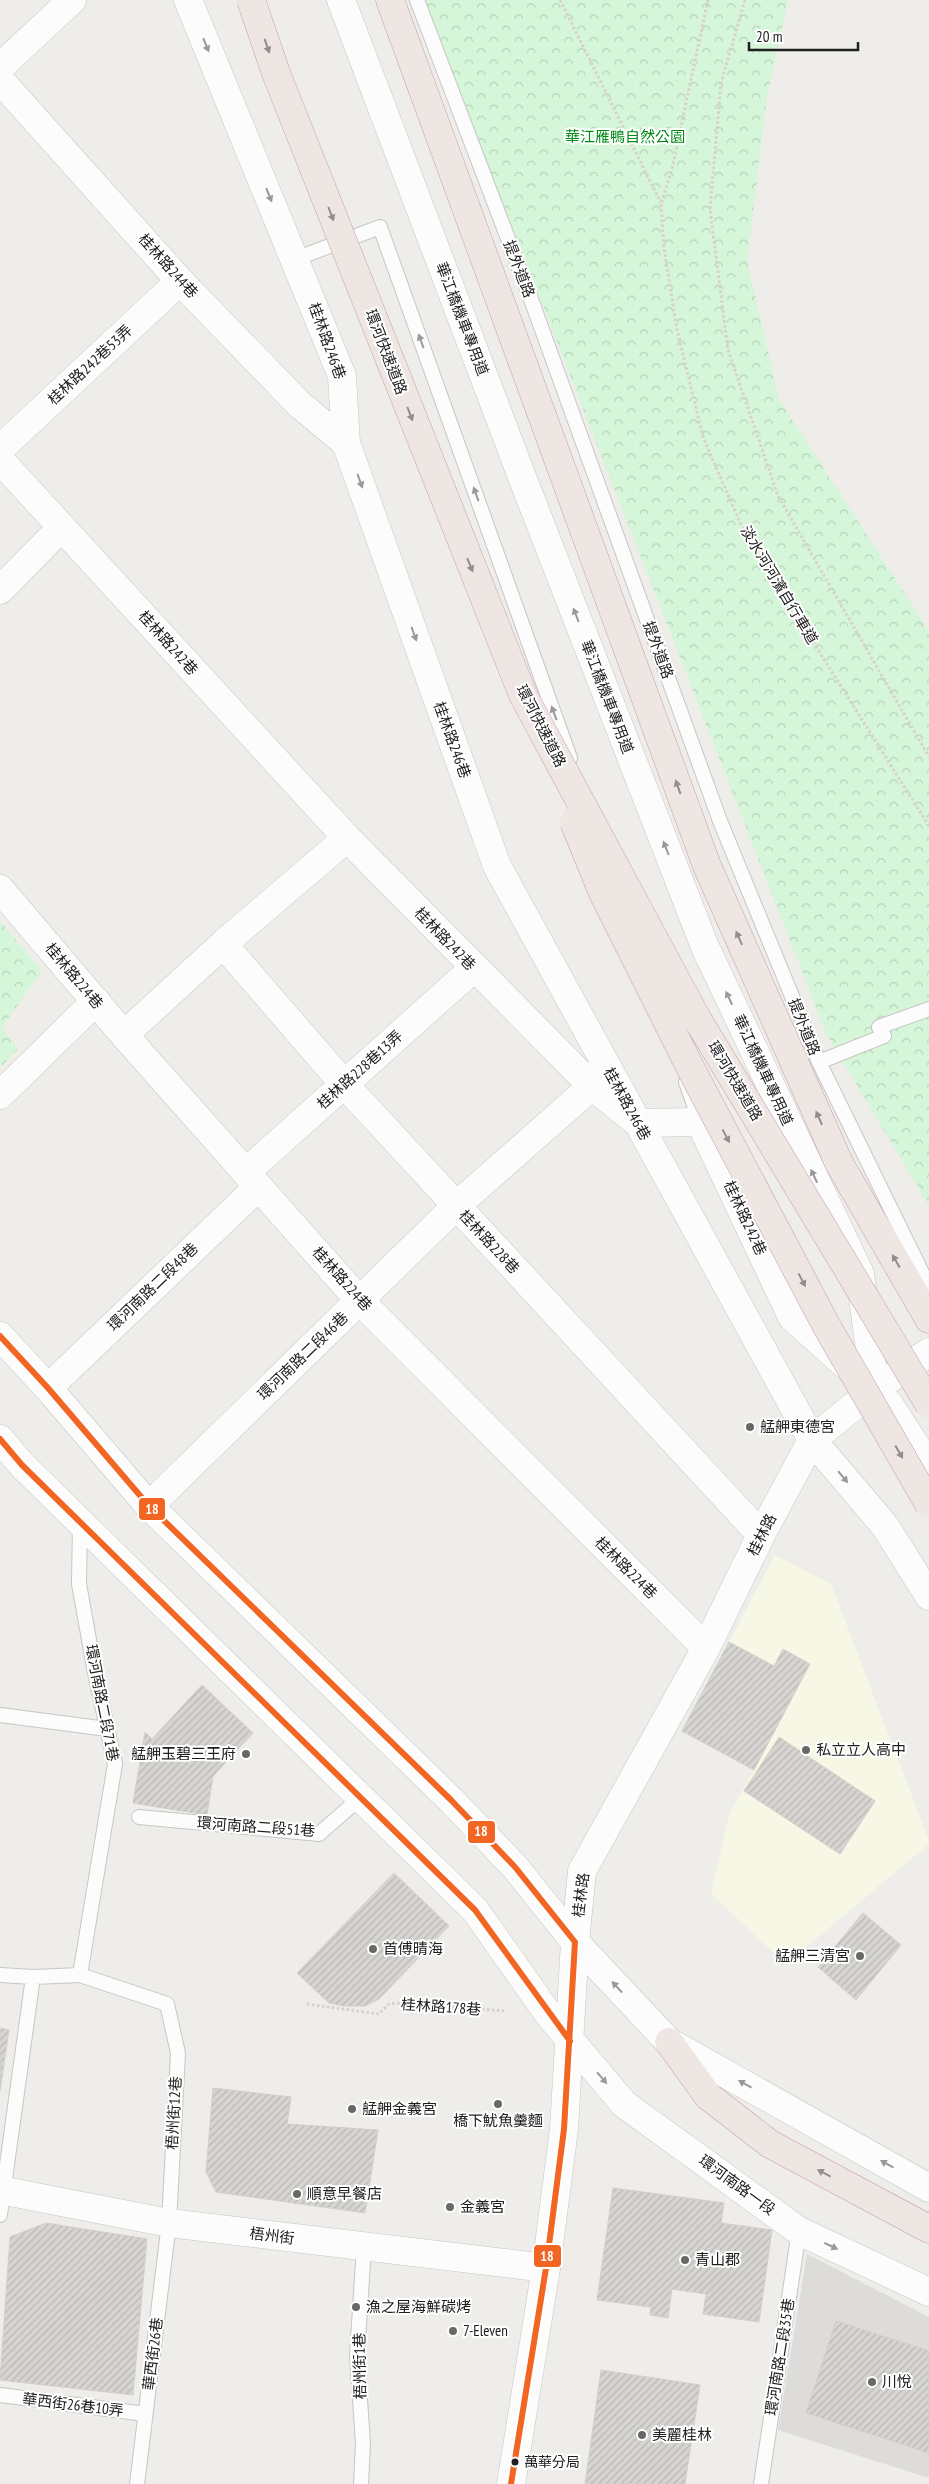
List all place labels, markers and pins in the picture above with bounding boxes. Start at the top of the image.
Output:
place label: 艋舺東德宮 [760,1417,835,1436]
marker: 艋舺東德宮 [744,1421,756,1433]
place label: 私立立人高中 [816,1740,906,1759]
place label: 艋舺玉碧三王府 [131,1744,236,1763]
marker: 私立立人高中 [800,1744,812,1756]
marker: 艋舺玉碧三王府 [240,1748,252,1760]
place label: 首傅晴海 [383,1939,443,1958]
marker: 首傅晴海 [367,1943,379,1955]
place label: 艋舺三清宮 [775,1946,850,1965]
marker: 艋舺三清宮 [854,1950,866,1962]
marker: 橋下魷魚羹麵 [492,2098,504,2110]
place label: 艋舺金義宮 [362,2099,437,2118]
marker: 艋舺金義宮 [346,2103,358,2115]
place label: 橋下魷魚羹麵 [453,2111,543,2130]
place label: 順意早餐店 [307,2184,382,2203]
marker: 順意早餐店 [291,2188,303,2200]
place label: 金義宮 [460,2197,505,2216]
marker: 金義宮 [444,2201,456,2213]
place label: 青山郡 [695,2250,740,2269]
marker: 青山郡 [679,2254,691,2266]
place label: 漁之屋海鮮碳烤 [366,2297,471,2316]
marker: 漁之屋海鮮碳烤 [350,2301,362,2313]
place label: 7-Eleven [463,2321,508,2340]
marker: 7-Eleven [447,2325,459,2337]
place label: 川悅 [882,2372,912,2391]
marker: 川悅 [866,2376,878,2388]
place label: 美麗桂林 [652,2425,712,2444]
marker: 美麗桂林 [636,2429,648,2441]
place label: 萬華分局 [524,2453,580,2471]
marker: 萬華分局 [510,2457,520,2467]

